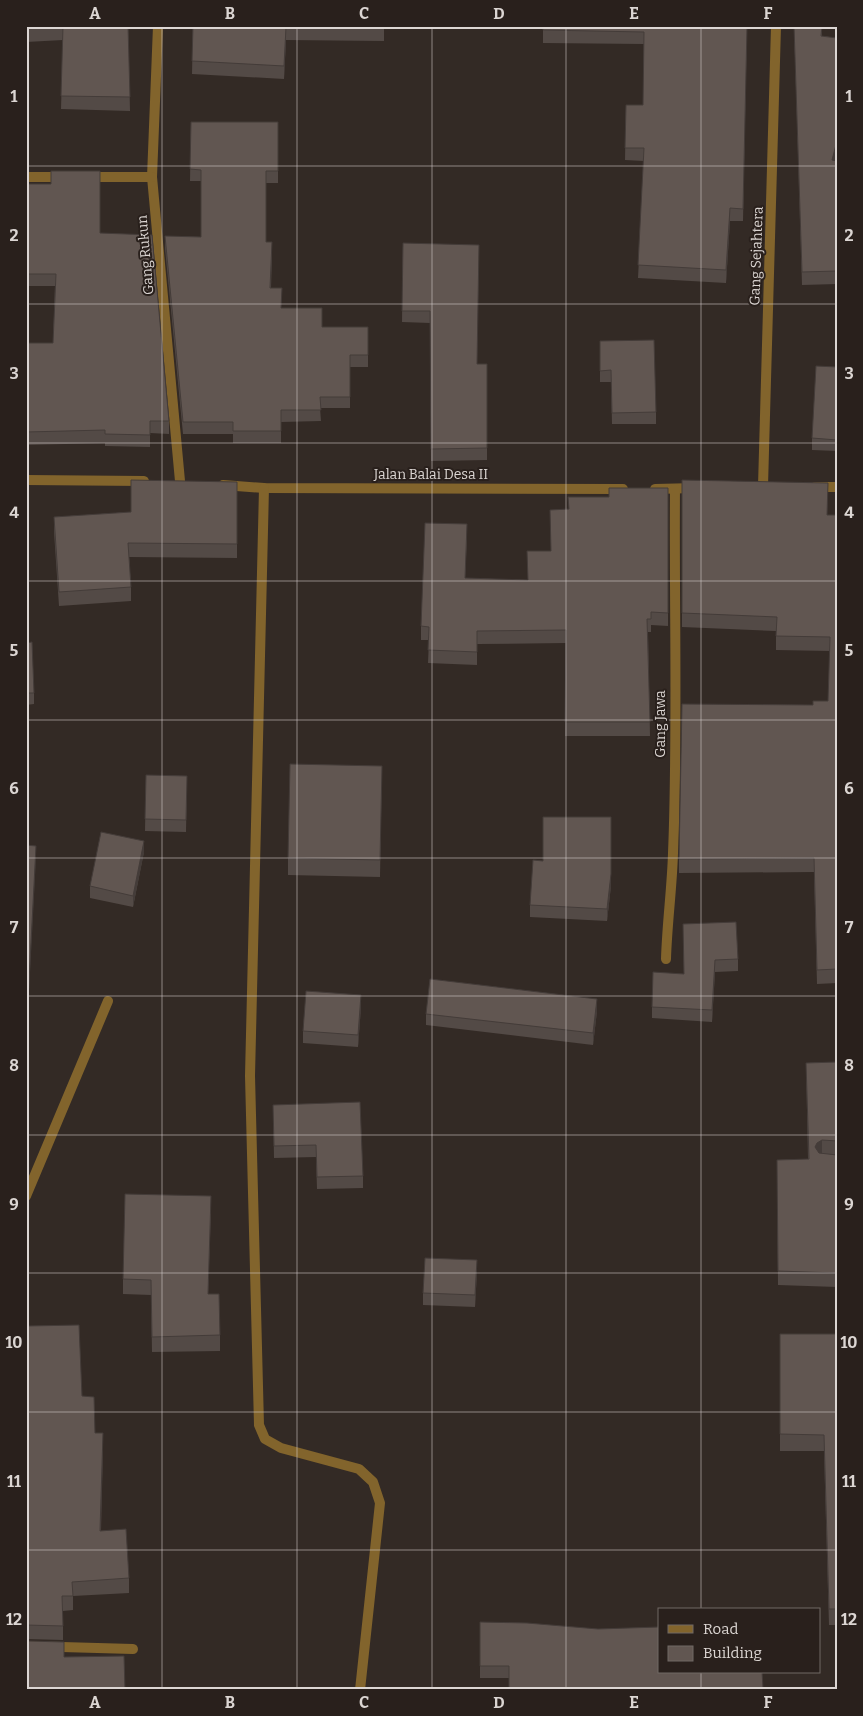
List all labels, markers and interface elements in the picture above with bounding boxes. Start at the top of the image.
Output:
text: A [89,4,101,23]
text: B [225,4,235,23]
text: C [359,4,369,23]
text: D [493,4,505,23]
text: E [629,4,639,23]
text: F [764,4,773,23]
text: 1 [11,87,18,106]
text: 1 [846,87,853,106]
street label: Gang Sejahtera [746,206,767,306]
street label: Gang Rukun [134,214,157,296]
text: 2 [9,226,19,245]
text: 2 [844,226,854,245]
text: 3 [9,364,19,383]
text: 3 [844,364,854,383]
street label: Jalan Balai Desa II [373,466,488,483]
text: 4 [9,503,19,522]
text: 4 [844,503,854,522]
text: 5 [10,641,19,660]
text: 5 [845,641,854,660]
street label: Gang Jawa [652,690,669,758]
text: 6 [9,779,19,798]
text: 6 [844,779,854,798]
text: 7 [10,918,19,937]
text: 7 [845,918,854,937]
text: 8 [9,1056,19,1075]
text: 8 [844,1056,854,1075]
text: 9 [9,1195,19,1214]
text: 9 [844,1195,854,1214]
text: 10 [5,1333,23,1352]
text: 10 [840,1333,858,1352]
text: 11 [7,1472,21,1491]
text: 11 [842,1472,856,1491]
legend [658,1608,820,1674]
text: 12 [6,1610,22,1629]
text: 12 [841,1610,857,1629]
text: Road [703,1620,738,1638]
text: Building [703,1644,762,1662]
text: A [89,1693,101,1712]
text: B [225,1693,235,1712]
text: C [359,1693,369,1712]
text: D [493,1693,505,1712]
text: E [629,1693,639,1712]
text: F [764,1693,773,1712]

